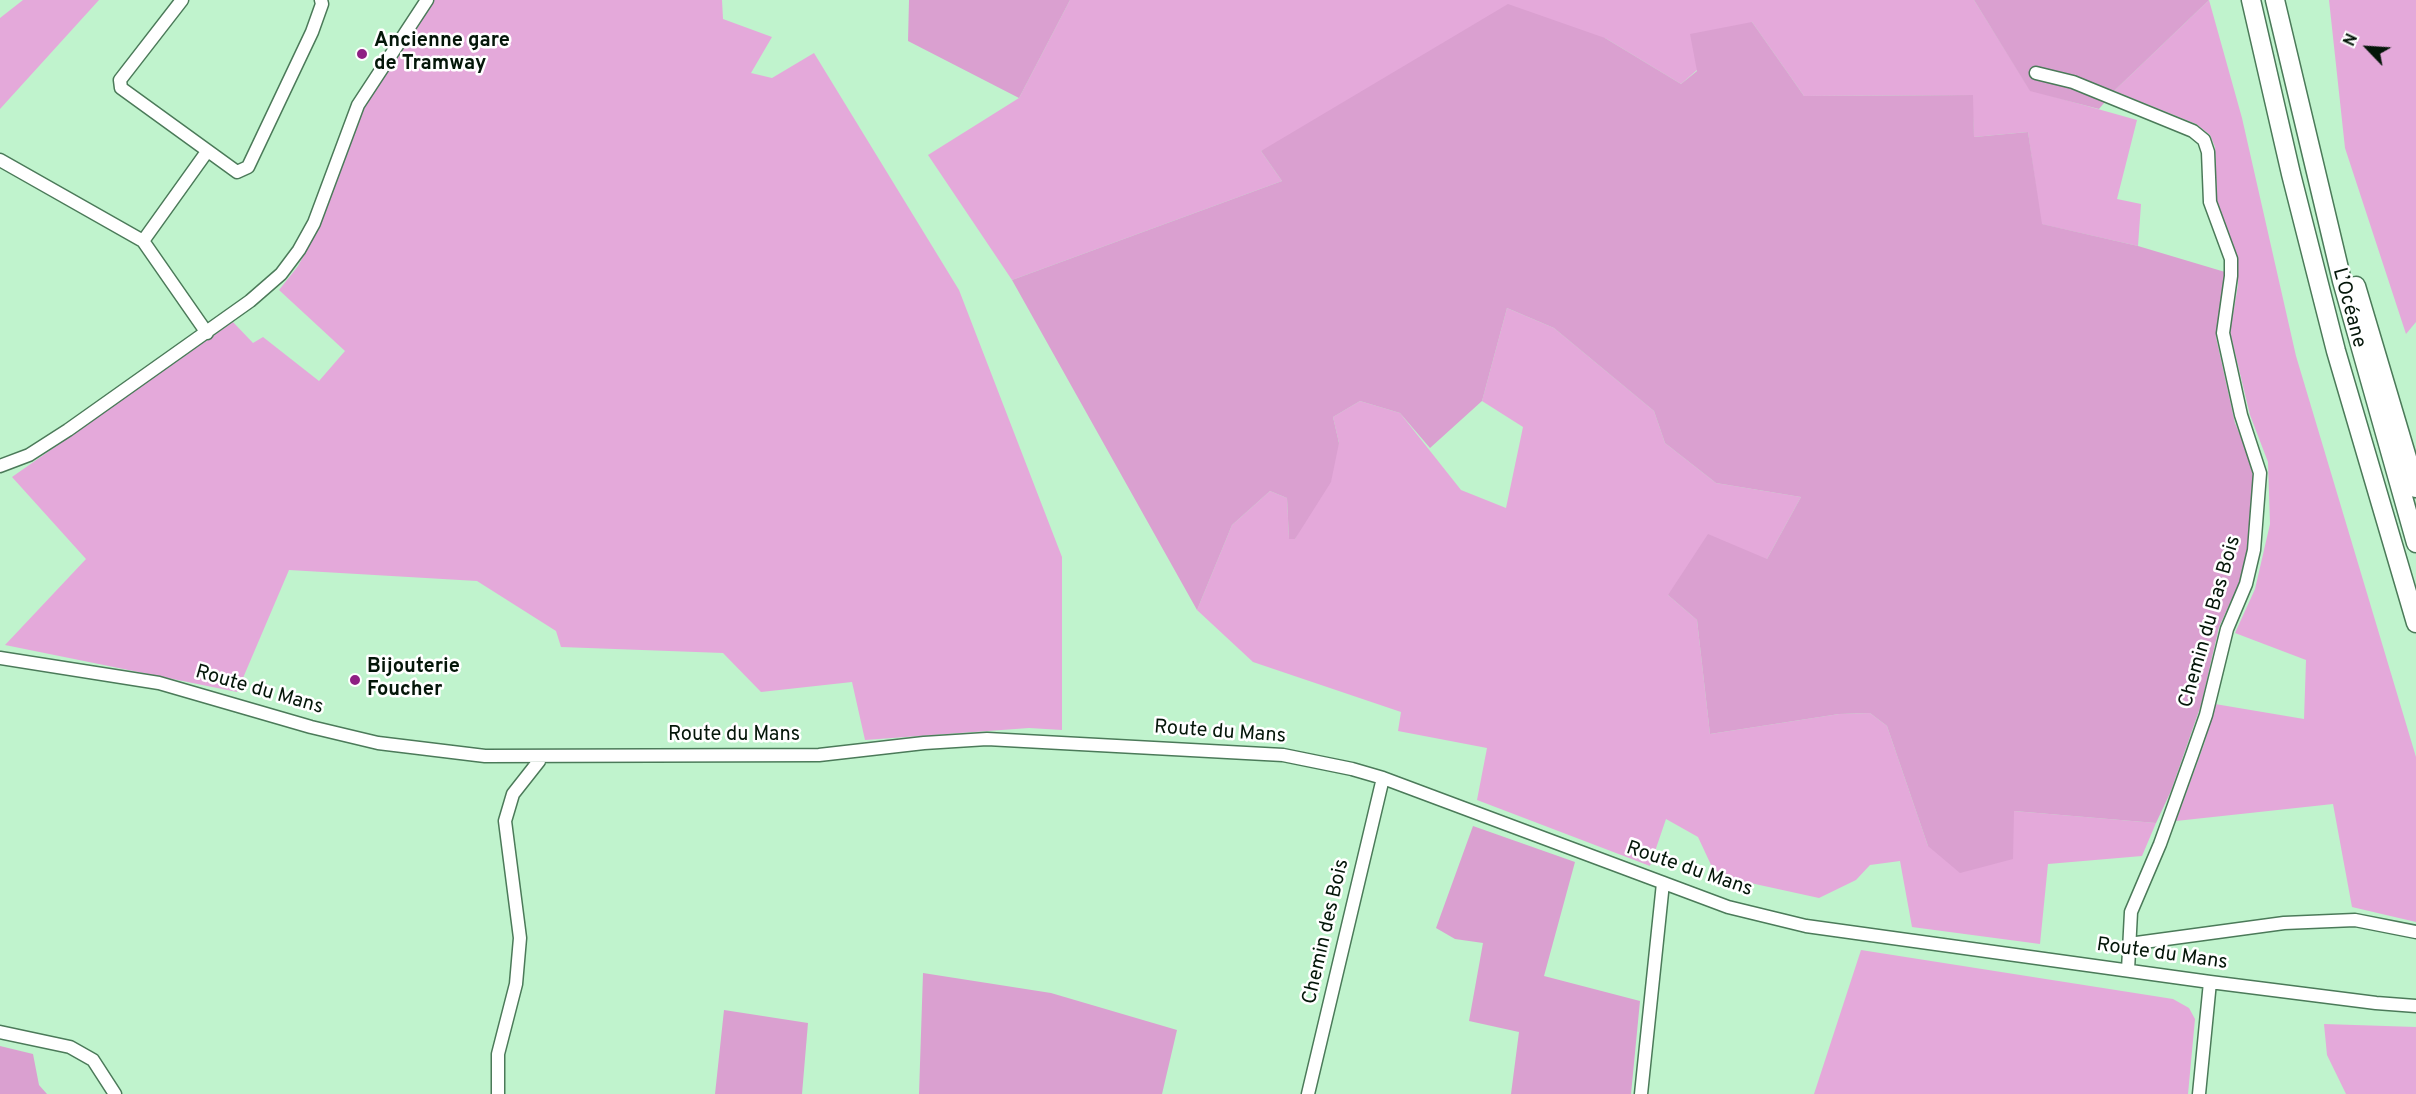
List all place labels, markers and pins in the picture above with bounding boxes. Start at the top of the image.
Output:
place label: Ancienne gare de Tramway [374,30,510,77]
marker: Ancienne gare de Tramway [355,47,369,61]
place label: Bijouterie Foucher [367,656,460,703]
marker: Bijouterie Foucher [348,673,362,687]

